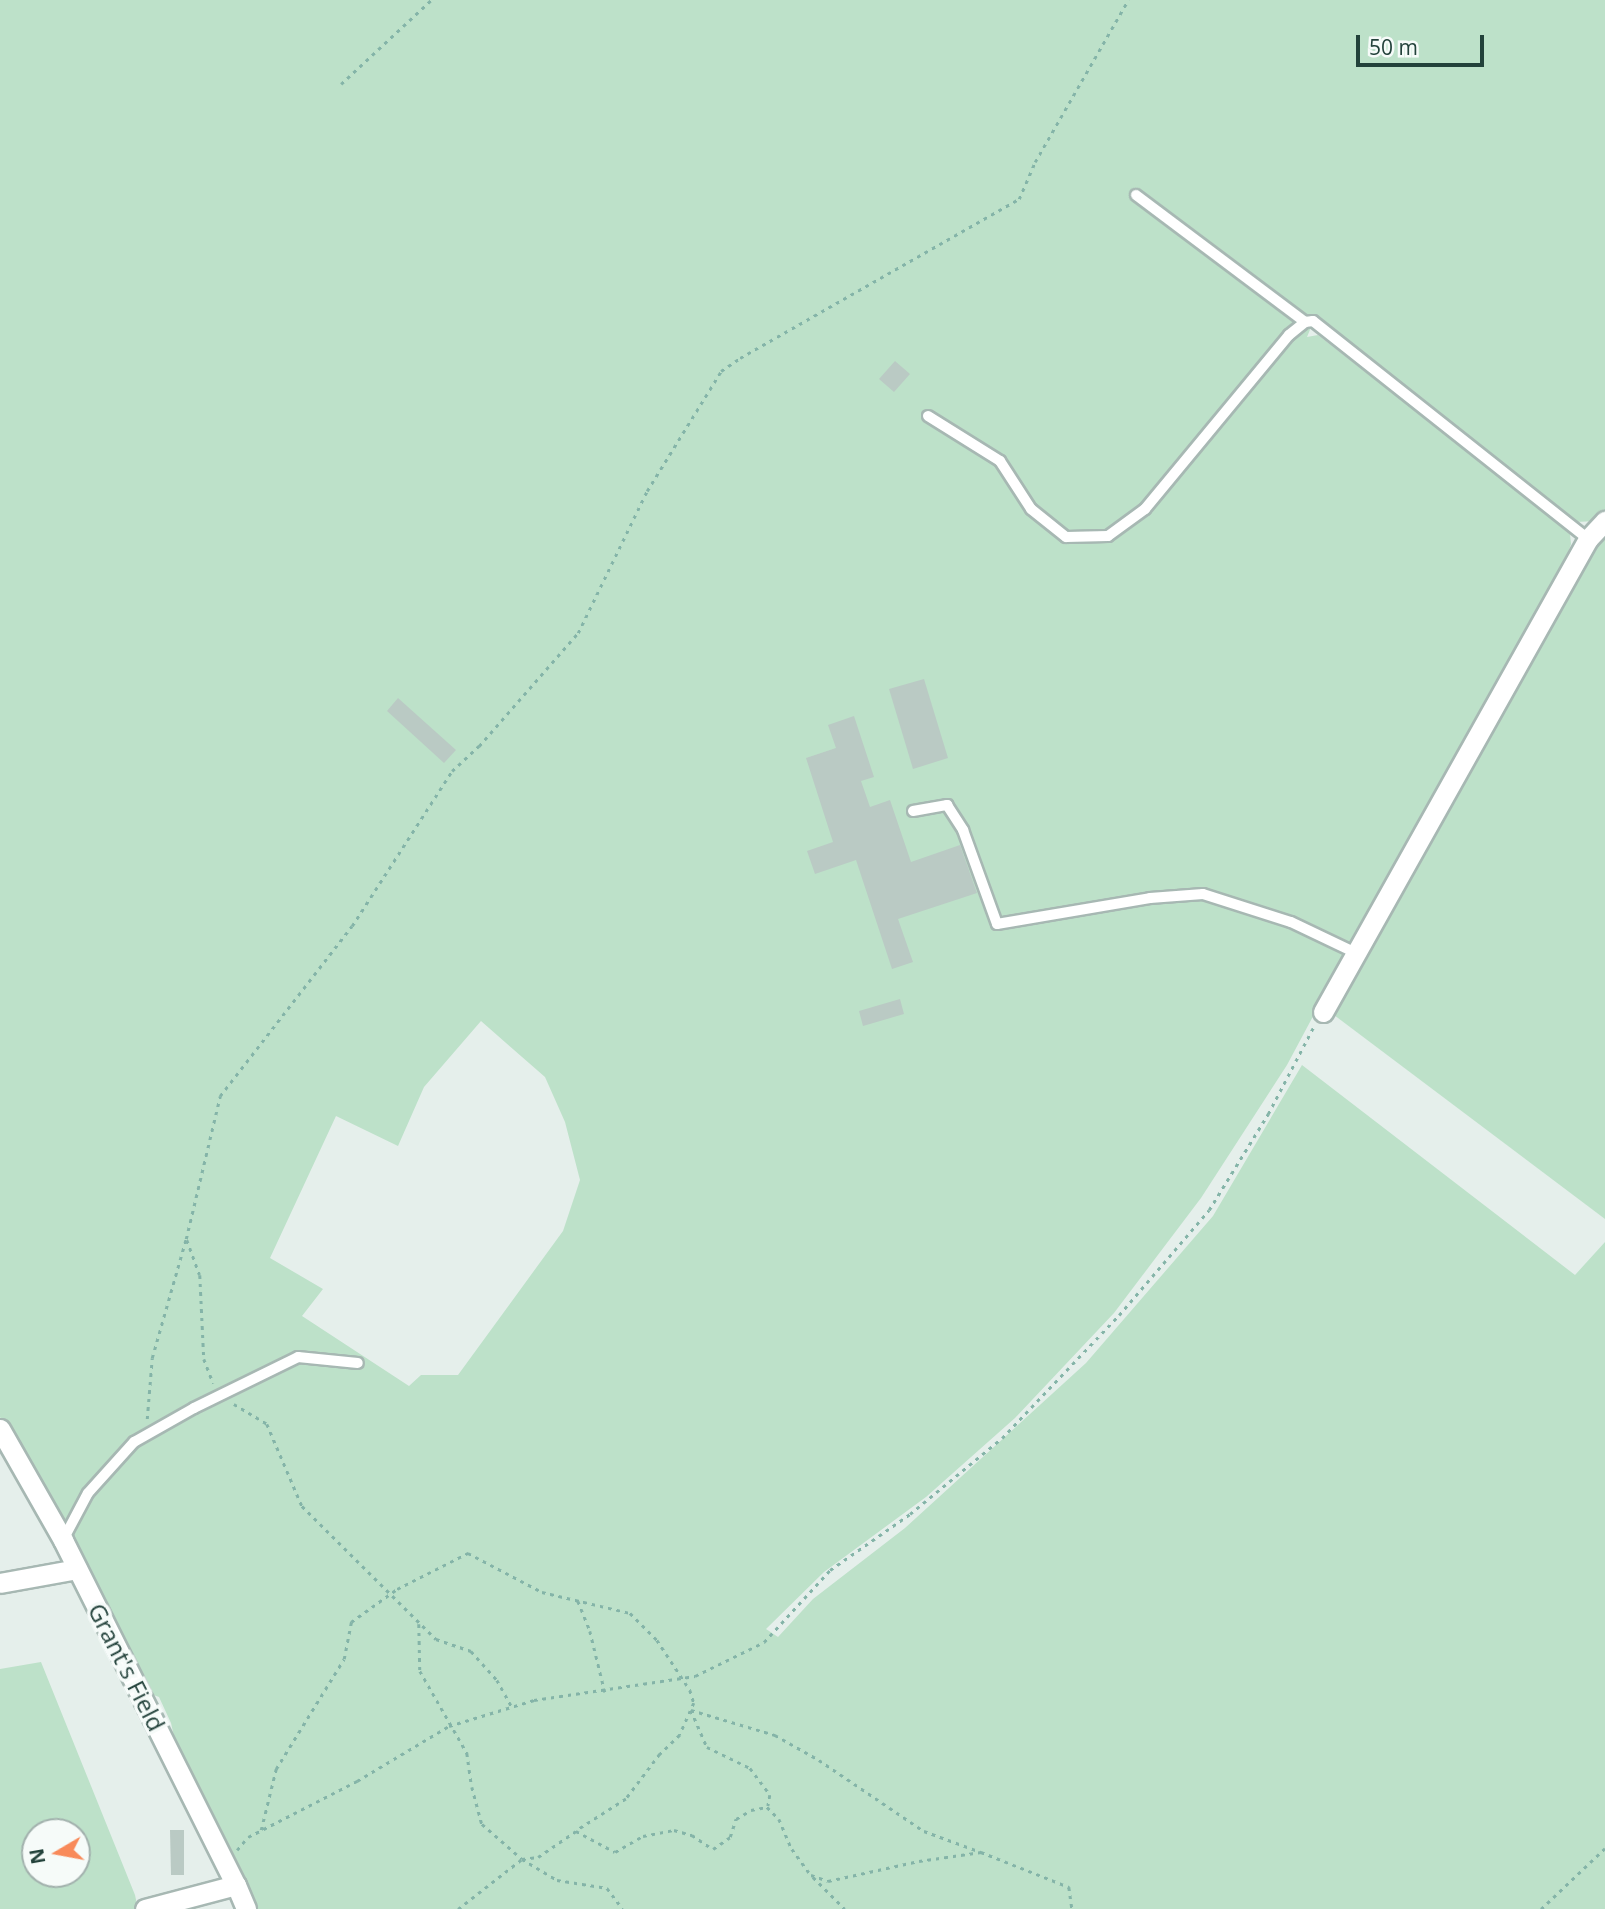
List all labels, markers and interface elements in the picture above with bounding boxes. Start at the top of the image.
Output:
scale bar [1360,21,1488,65]
text: 50 m [1369,33,1418,61]
street label: Grant's Field [83,1598,171,1736]
north arrow [21,1818,91,1888]
text: N [23,1846,51,1866]

